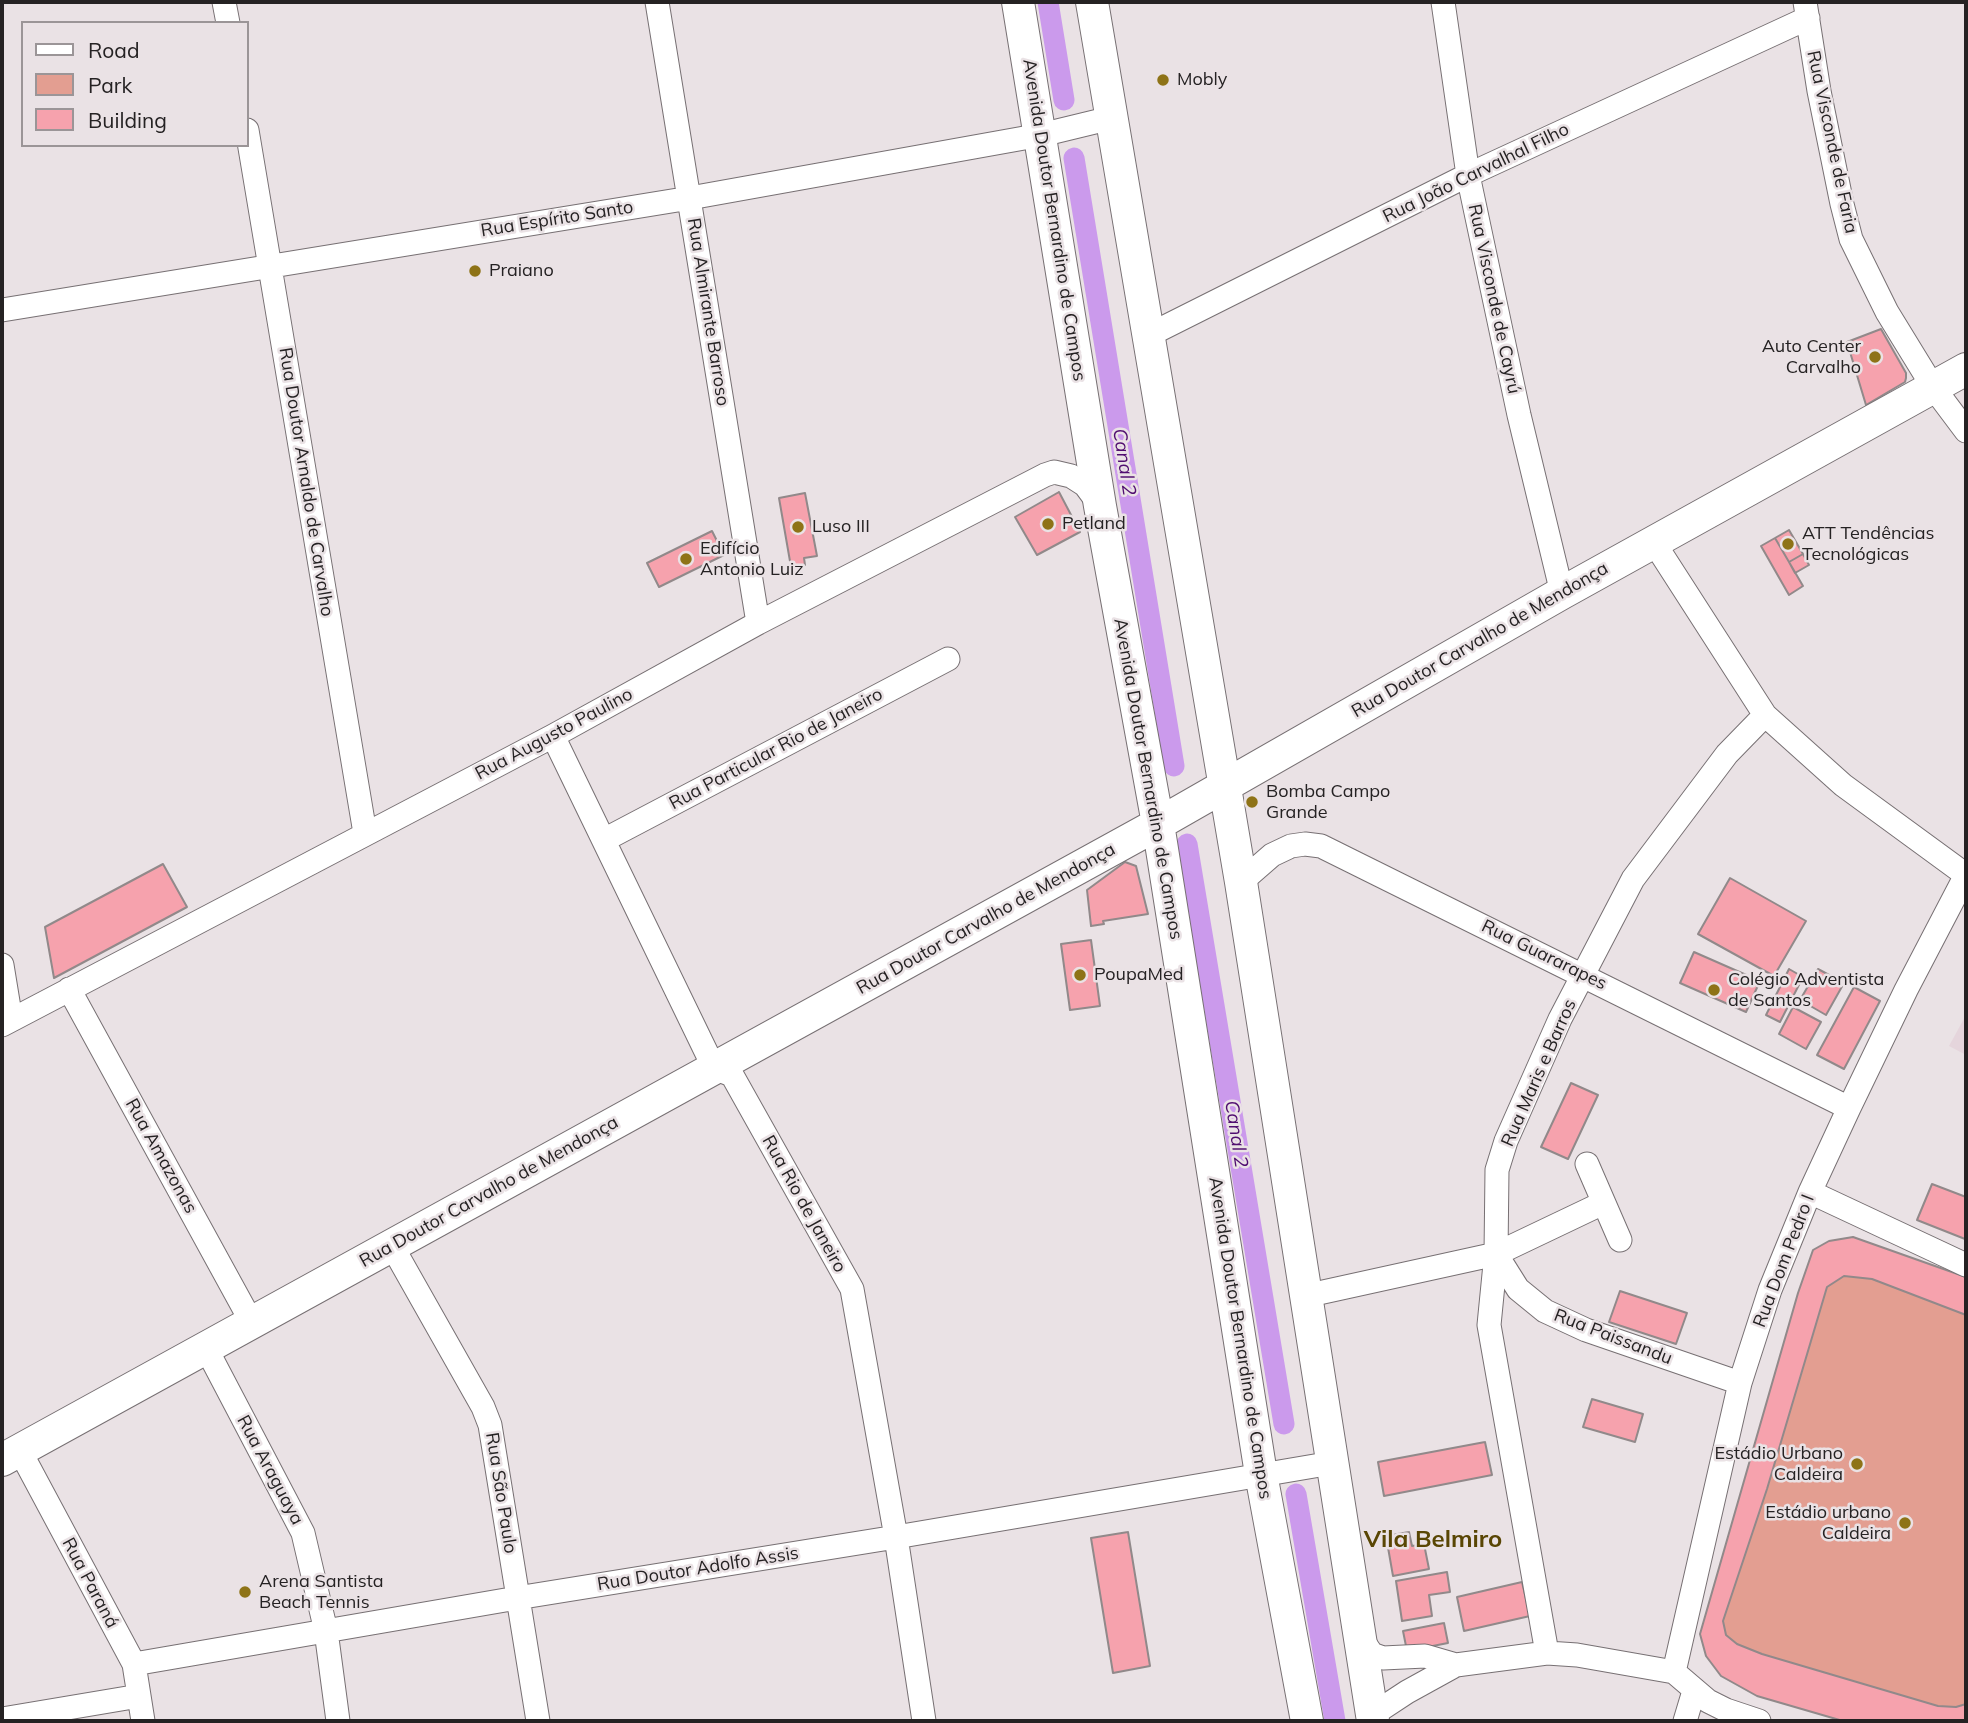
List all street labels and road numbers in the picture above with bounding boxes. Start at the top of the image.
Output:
street label: Rua Visconde de Faria [1802,49,1862,235]
street label: Avenida Doutor Bernardino de Campos [1018,57,1090,383]
street label: Rua João Carvalhal Filho [1379,118,1573,228]
street label: Rua Espírito Santo [479,196,635,242]
street label: Rua Visconde de Cayrú [1463,202,1525,396]
street label: Rua Almirante Barroso [682,217,734,407]
street label: Rua Doutor Arnaldo de Carvalho [274,346,338,618]
street label: Rua Doutor Carvalho de Mendonça [1348,558,1612,722]
street label: Avenida Doutor Bernardino de Campos [1109,617,1187,941]
street label: Rua Augusto Paulino [472,683,636,785]
street label: Rua Particular Rio de Janeiro [666,683,886,815]
street label: Rua Doutor Carvalho de Mendonça [853,839,1119,999]
street label: Rua Guararapes [1478,915,1610,995]
street label: Rua Maris e Barros [1497,996,1581,1150]
street label: Rua Amazonas [121,1095,201,1217]
street label: Rua Doutor Carvalho de Mendonça [356,1112,622,1272]
street label: Rua Rio de Janeiro [757,1132,851,1276]
street label: Avenida Doutor Bernardino de Campos [1204,1175,1276,1501]
street label: Rua Dom Pedro I [1749,1192,1819,1330]
street label: Rua Paissandu [1551,1305,1675,1369]
street label: Rua Araguaya [232,1412,308,1528]
street label: Rua São Paulo [481,1431,521,1555]
street label: Rua Paraná [57,1534,123,1632]
street label: Rua Doutor Adolfo Assis [596,1542,800,1596]

